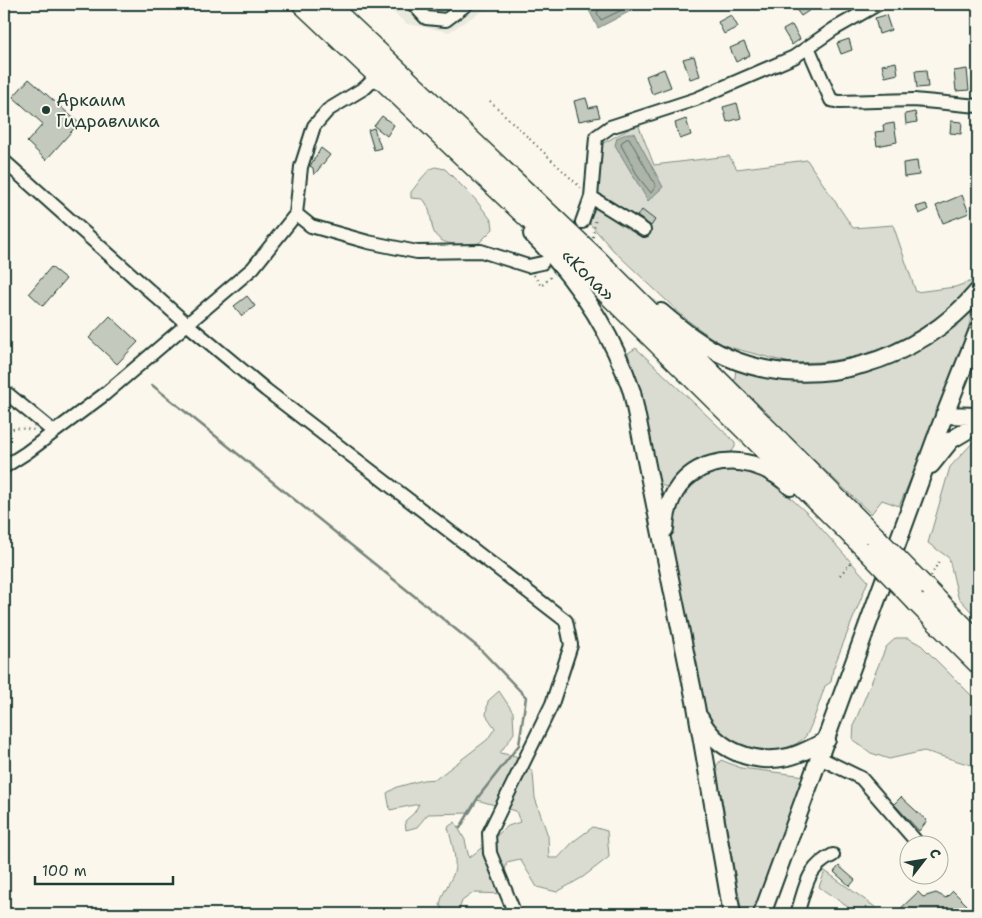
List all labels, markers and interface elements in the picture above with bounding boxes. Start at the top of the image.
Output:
place label: Аркаим Гидравлика [56,88,160,133]
marker: Аркаим Гидравлика [40,104,52,116]
street label: «Кола» [556,244,620,306]
north arrow [900,836,950,886]
text: С [925,845,945,862]
scale bar [35,853,172,885]
text: 100 m [42,861,87,881]

